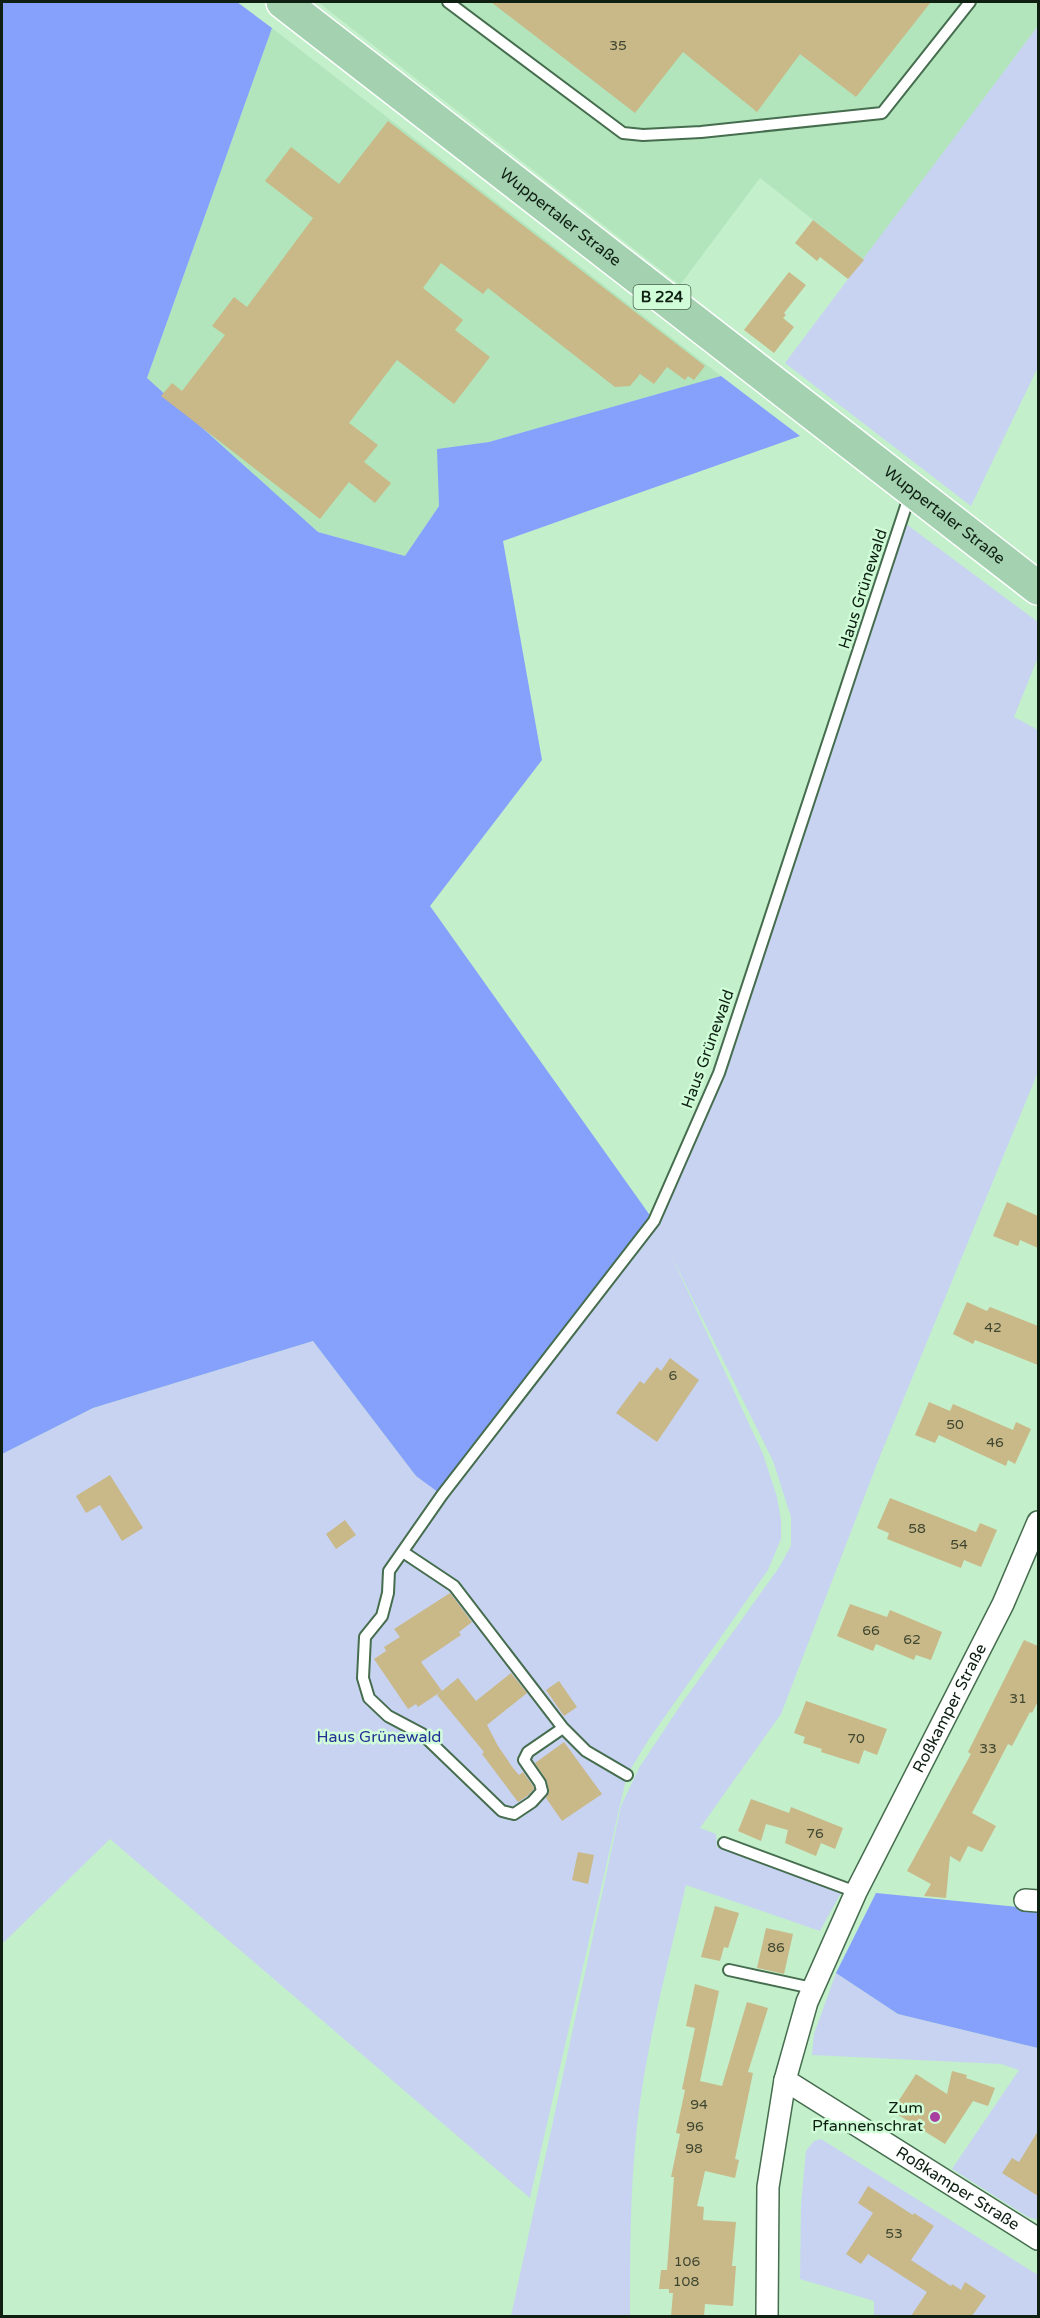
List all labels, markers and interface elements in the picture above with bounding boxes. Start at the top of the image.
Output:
house number: 35 [609,37,627,54]
street label: Wuppertaler Straße [495,164,625,271]
road number: B 224 [634,285,690,309]
street label: Wuppertaler Straße [879,462,1009,569]
street label: Haus Grünewald [834,526,892,652]
street label: Haus Grünewald [677,987,739,1111]
house number: 42 [984,1319,1002,1336]
house number: 6 [669,1367,678,1384]
house number: 50 [946,1416,964,1433]
house number: 46 [986,1434,1004,1451]
house number: 58 [908,1520,926,1537]
house number: 54 [950,1536,968,1553]
house number: 66 [862,1622,880,1639]
house number: 62 [903,1631,921,1648]
street label: Roßkamper Straße [909,1640,991,1776]
house number: 31 [1009,1690,1027,1707]
park label: Haus Grünewald [317,1727,441,1747]
house number: 70 [847,1730,865,1747]
house number: 33 [979,1740,997,1757]
house number: 76 [806,1825,824,1842]
house number: 86 [767,1939,785,1956]
house number: 94 [690,2096,708,2113]
place label: Zum Pfannenschrat [812,2098,923,2136]
marker: Zum Pfannenschrat [928,2110,942,2124]
house number: 96 [686,2118,704,2135]
house number: 98 [685,2140,703,2157]
street label: Roßkamper Straße [892,2142,1023,2235]
house number: 53 [885,2225,903,2242]
house number: 106 [674,2253,700,2270]
house number: 108 [673,2273,699,2290]

